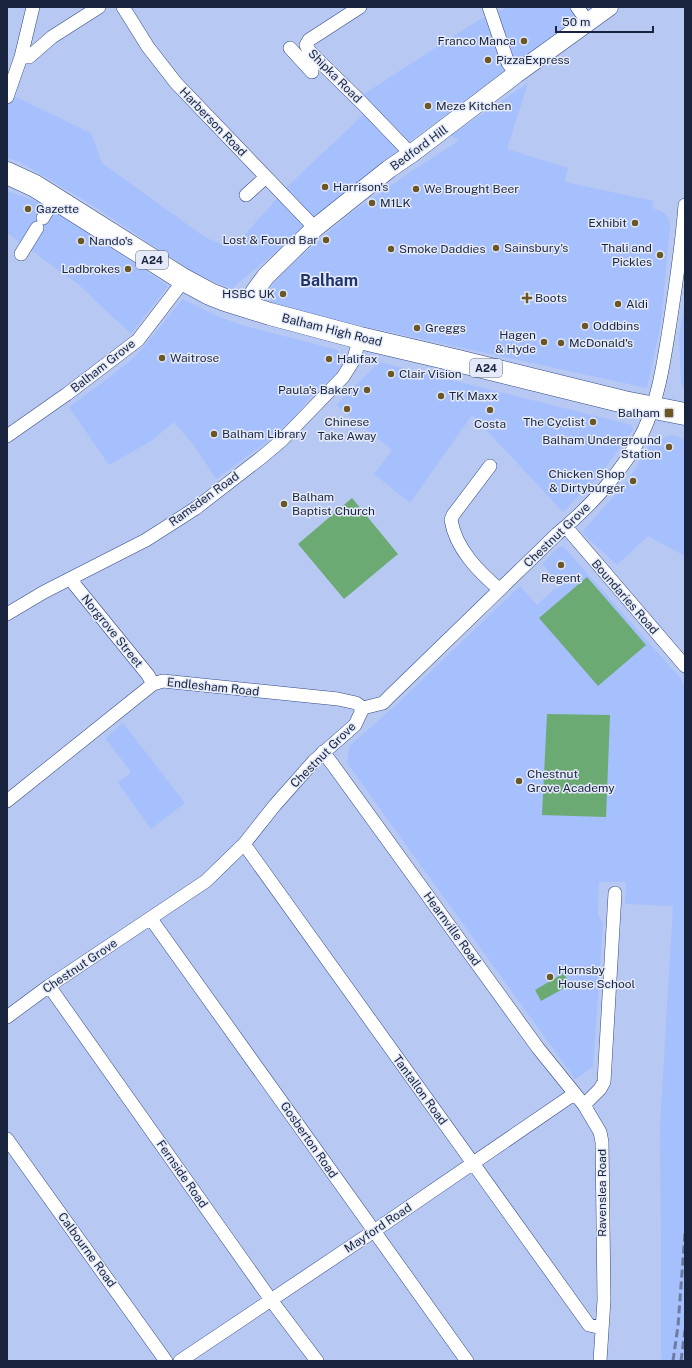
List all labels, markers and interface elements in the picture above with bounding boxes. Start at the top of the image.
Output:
scale bar [556,8,653,34]
text: 50 m [562,15,590,29]
place label: Franco Manca [438,34,516,48]
marker: Franco Manca [519,36,529,46]
street label: Shipka Road [305,46,365,106]
place label: PizzaExpress [496,53,570,67]
marker: PizzaExpress [483,55,493,65]
street label: Harberson Road [177,85,249,159]
place label: Meze Kitchen [436,99,511,113]
marker: Meze Kitchen [423,101,433,111]
street label: Bedford Hill [388,122,451,174]
place label: Harrison's [333,180,388,194]
marker: Harrison's [320,182,330,192]
place label: We Brought Beer [424,182,519,196]
marker: We Brought Beer [411,184,421,194]
place label: M1LK [380,196,411,210]
marker: M1LK [367,198,377,208]
place label: Gazette [36,202,79,216]
marker: Gazette [23,204,33,214]
place label: Exhibit [588,216,627,230]
marker: Exhibit [630,218,640,228]
place label: Lost & Found Bar [222,233,318,247]
place label: Nando's [89,234,133,248]
marker: Lost & Found Bar [321,235,331,245]
marker: Nando's [76,236,86,246]
place label: Sainsbury's [504,241,568,255]
place label: Thali and Pickles [601,241,652,269]
place label: Smoke Daddies [399,242,485,256]
marker: Sainsbury's [491,243,501,253]
marker: Smoke Daddies [386,244,396,254]
marker: Thali and Pickles [655,250,665,260]
road number: A24 [136,251,168,269]
place label: Ladbrokes [62,262,120,276]
marker: Ladbrokes [123,264,133,274]
district label: Balham [300,271,358,290]
place label: HSBC UK [222,287,275,301]
marker: HSBC UK [278,289,288,299]
place label: Boots [535,291,567,305]
marker: Boots [522,293,532,303]
place label: Aldi [626,297,648,311]
marker: Aldi [613,299,623,309]
street label: Balham High Road [280,311,384,349]
place label: Oddbins [593,319,639,333]
place label: Greggs [425,321,466,335]
marker: Oddbins [580,321,590,331]
marker: Greggs [412,323,422,333]
place label: Hagen & Hyde [495,328,536,356]
street label: Balham Grove [68,336,138,395]
place label: McDonald's [569,336,633,350]
marker: Hagen & Hyde [539,337,549,347]
marker: McDonald's [556,338,566,348]
place label: Waitrose [170,351,220,365]
place label: Halifax [337,352,378,366]
marker: Waitrose [157,353,167,363]
marker: Halifax [324,354,334,364]
road number: A24 [470,359,502,377]
place label: Clair Vision [399,367,462,381]
marker: Clair Vision [386,369,396,379]
place label: Paula's Bakery [278,383,360,397]
marker: Paula's Bakery [362,385,372,395]
place label: TK Maxx [449,389,498,403]
marker: TK Maxx [436,391,446,401]
marker: Chinese Take Away [342,404,352,414]
marker: Costa [485,405,495,415]
place label: Balham [618,406,660,420]
marker: Balham [663,407,675,419]
place label: Chinese Take Away [317,415,377,443]
place label: The Cyclist [523,415,585,429]
place label: Costa [474,417,506,431]
marker: The Cyclist [588,417,598,427]
place label: Balham Library [222,427,307,441]
marker: Balham Library [209,429,219,439]
place label: Balham Underground Station [542,433,661,461]
marker: Balham Underground Station [664,442,674,452]
place label: Chicken Shop & Dirtyburger [548,467,625,495]
street label: Ramsden Road [166,469,242,529]
marker: Chicken Shop & Dirtyburger [628,476,638,486]
place label: Balham Baptist Church [292,490,375,518]
marker: Balham Baptist Church [279,499,289,509]
street label: Chestnut Grove [521,500,593,570]
street label: Boundaries Road [589,557,661,637]
marker: Regent [556,560,566,570]
place label: Regent [541,571,581,585]
street label: Norgrove Street [78,592,146,670]
street label: Endlesham Road [166,675,260,699]
street label: Chestnut Grove [287,719,359,791]
place label: Chestnut Grove Academy [527,767,615,795]
marker: Chestnut Grove Academy [514,776,524,786]
street label: Hearnville Road [421,889,483,969]
street label: Chestnut Grove [40,936,120,996]
place label: Hornsby House School [558,963,636,991]
marker: Hornsby House School [545,972,555,982]
street label: Tantallon Road [390,1052,450,1128]
street label: Gosberton Road [278,1099,340,1181]
street label: Fernside Road [153,1137,211,1211]
street label: Ravenslea Road [595,1149,609,1237]
street label: Mayford Road [342,1200,414,1256]
street label: Calbourne Road [55,1210,119,1290]

